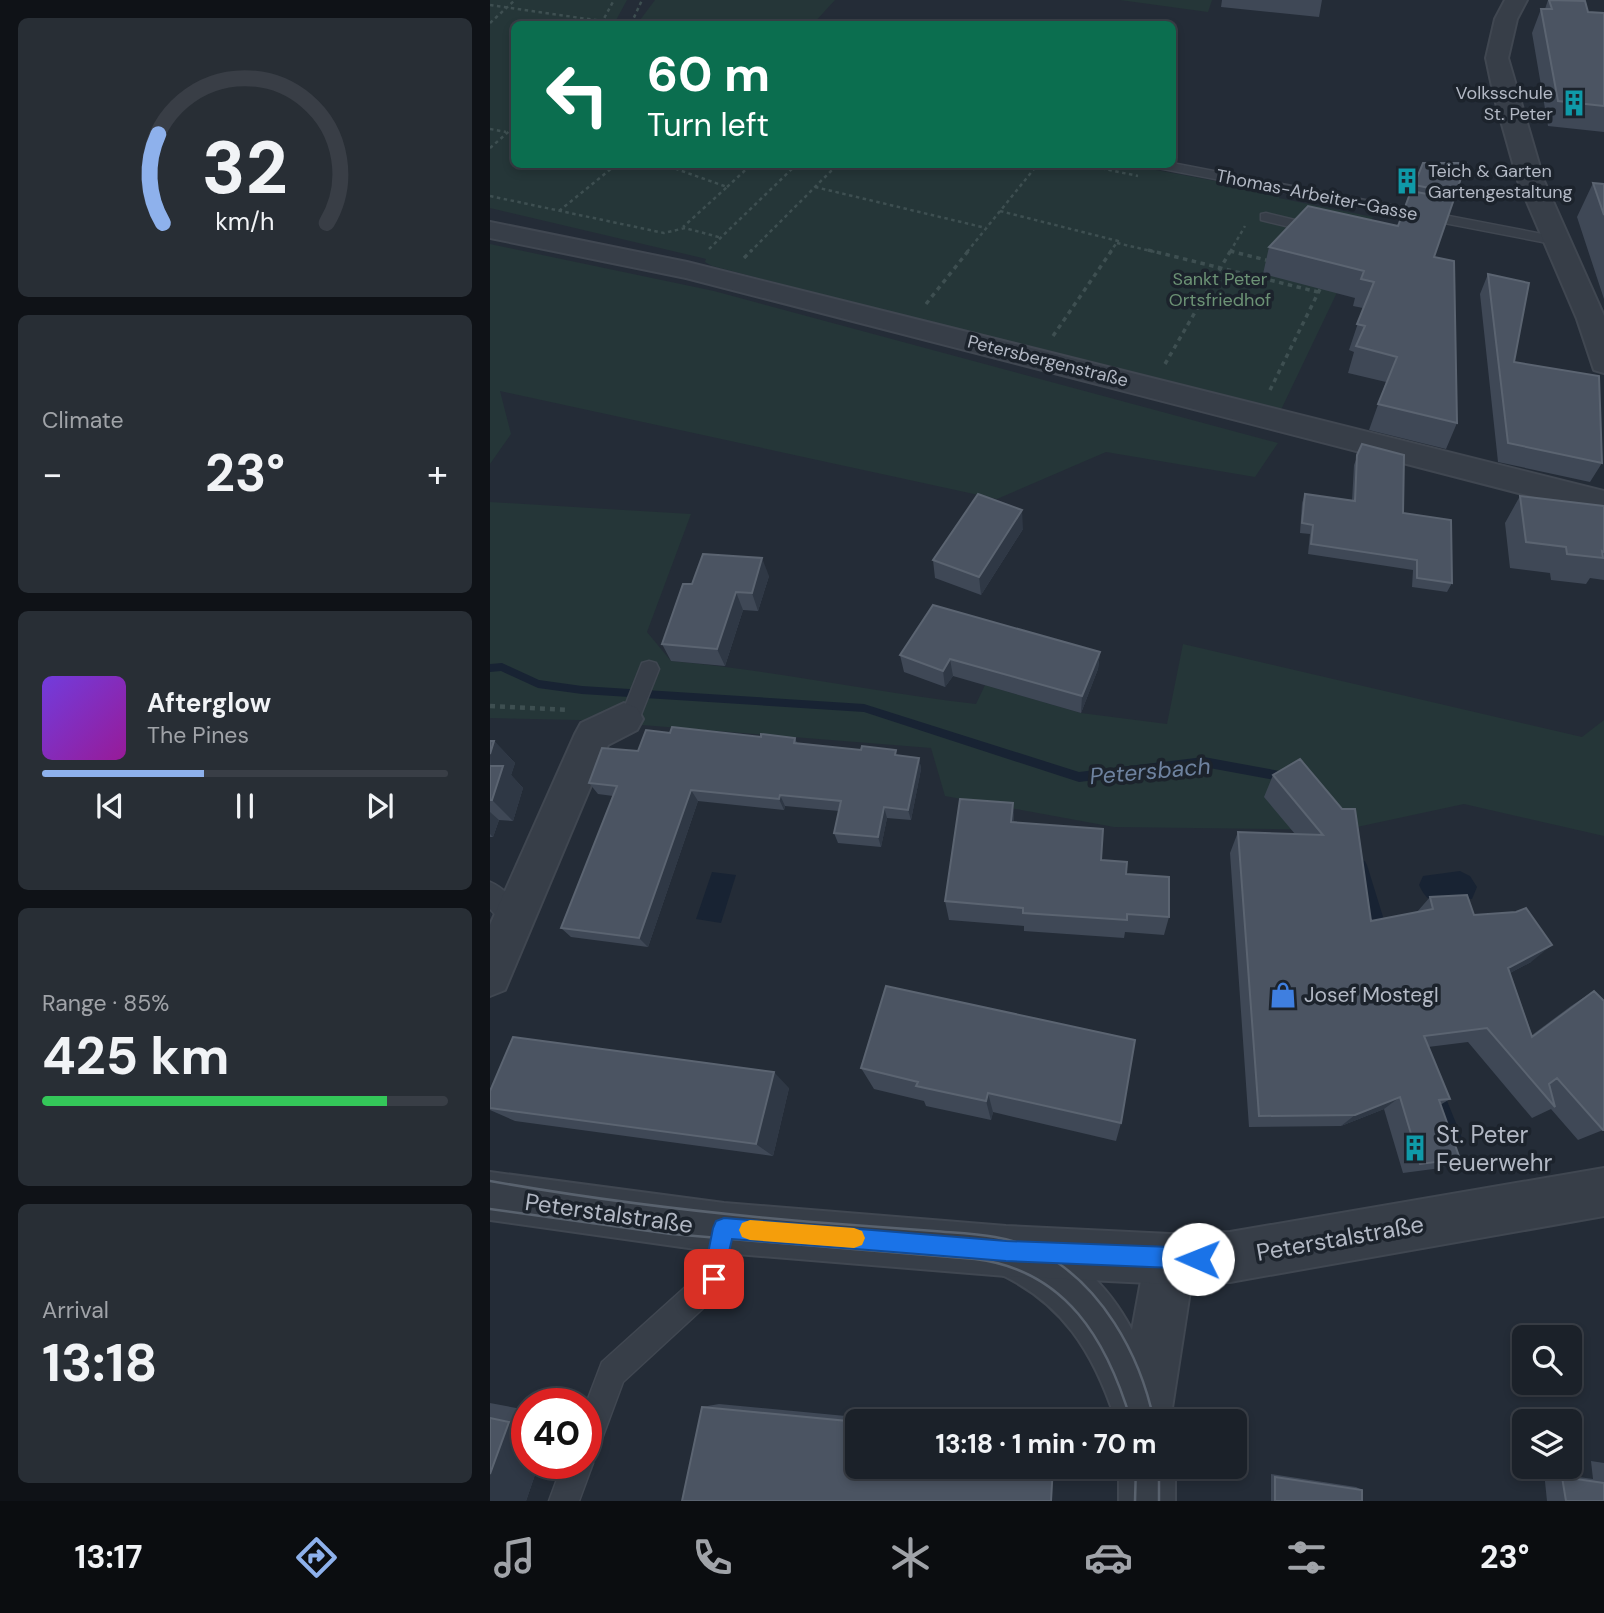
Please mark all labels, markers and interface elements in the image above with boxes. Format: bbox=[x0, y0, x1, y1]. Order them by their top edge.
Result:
text: 60 m bbox=[647, 42, 770, 106]
icon: left bbox=[532, 49, 623, 140]
place label: Volksschule St. Peter bbox=[1456, 81, 1553, 126]
building icon: Volksschule St. Peter bbox=[1559, 88, 1589, 118]
text: Turn left bbox=[647, 104, 769, 146]
text: 32 bbox=[202, 122, 288, 217]
place label: Teich & Garten Gartengestaltung bbox=[1428, 159, 1573, 204]
street label: Thomas-Arbeiter-Gasse bbox=[1214, 164, 1420, 226]
building icon: Teich & Garten Gartengestaltung bbox=[1392, 166, 1422, 196]
text: km/h bbox=[215, 205, 275, 238]
park label: Sankt Peter Ortsfriedhof bbox=[1169, 267, 1271, 312]
street label: Petersbergenstraße bbox=[965, 329, 1131, 393]
text: Climate bbox=[42, 405, 124, 435]
text: 23° bbox=[205, 439, 285, 507]
text: − bbox=[42, 449, 63, 499]
text: + bbox=[427, 449, 448, 499]
text: Afterglow bbox=[147, 686, 271, 720]
text: The Pines bbox=[147, 720, 249, 750]
water label: Petersbach bbox=[1088, 751, 1212, 791]
icon: previous bbox=[91, 787, 129, 825]
icon: pause bbox=[226, 787, 264, 825]
icon: next bbox=[361, 787, 399, 825]
shop icon: Josef Mostegl bbox=[1268, 980, 1298, 1010]
place label: Josef Mostegl bbox=[1304, 981, 1439, 1009]
text: Range · 85% bbox=[42, 988, 169, 1018]
text: 425 km bbox=[42, 1022, 229, 1090]
place label: St. Peter Feuerwehr bbox=[1436, 1119, 1553, 1178]
building icon: St. Peter Feuerwehr bbox=[1400, 1133, 1430, 1163]
street label: Peterstalstraße bbox=[523, 1186, 695, 1240]
street label: Peterstalstraße bbox=[1254, 1208, 1426, 1268]
position arrow bbox=[1161, 1222, 1235, 1296]
pin bbox=[684, 1249, 744, 1309]
icon: arrive bbox=[695, 1260, 733, 1298]
text: Arrival bbox=[42, 1295, 109, 1325]
map controls bbox=[1512, 1325, 1582, 1479]
button: search bbox=[1512, 1325, 1582, 1395]
text: 13:18 bbox=[42, 1329, 157, 1397]
speed limit sign: 40 bbox=[511, 1388, 602, 1479]
button: layers bbox=[1512, 1409, 1582, 1479]
text: 13:18 · 1 min · 70 m bbox=[935, 1427, 1157, 1461]
icon: directions bbox=[292, 1533, 341, 1582]
icon: music bbox=[490, 1533, 539, 1582]
icon: phone bbox=[688, 1533, 737, 1582]
icon: climate bbox=[886, 1533, 935, 1582]
icon: car bbox=[1084, 1533, 1133, 1582]
icon: filters bbox=[1282, 1533, 1331, 1582]
text: 13:17 bbox=[75, 1536, 142, 1578]
text: 23° bbox=[1480, 1536, 1529, 1578]

